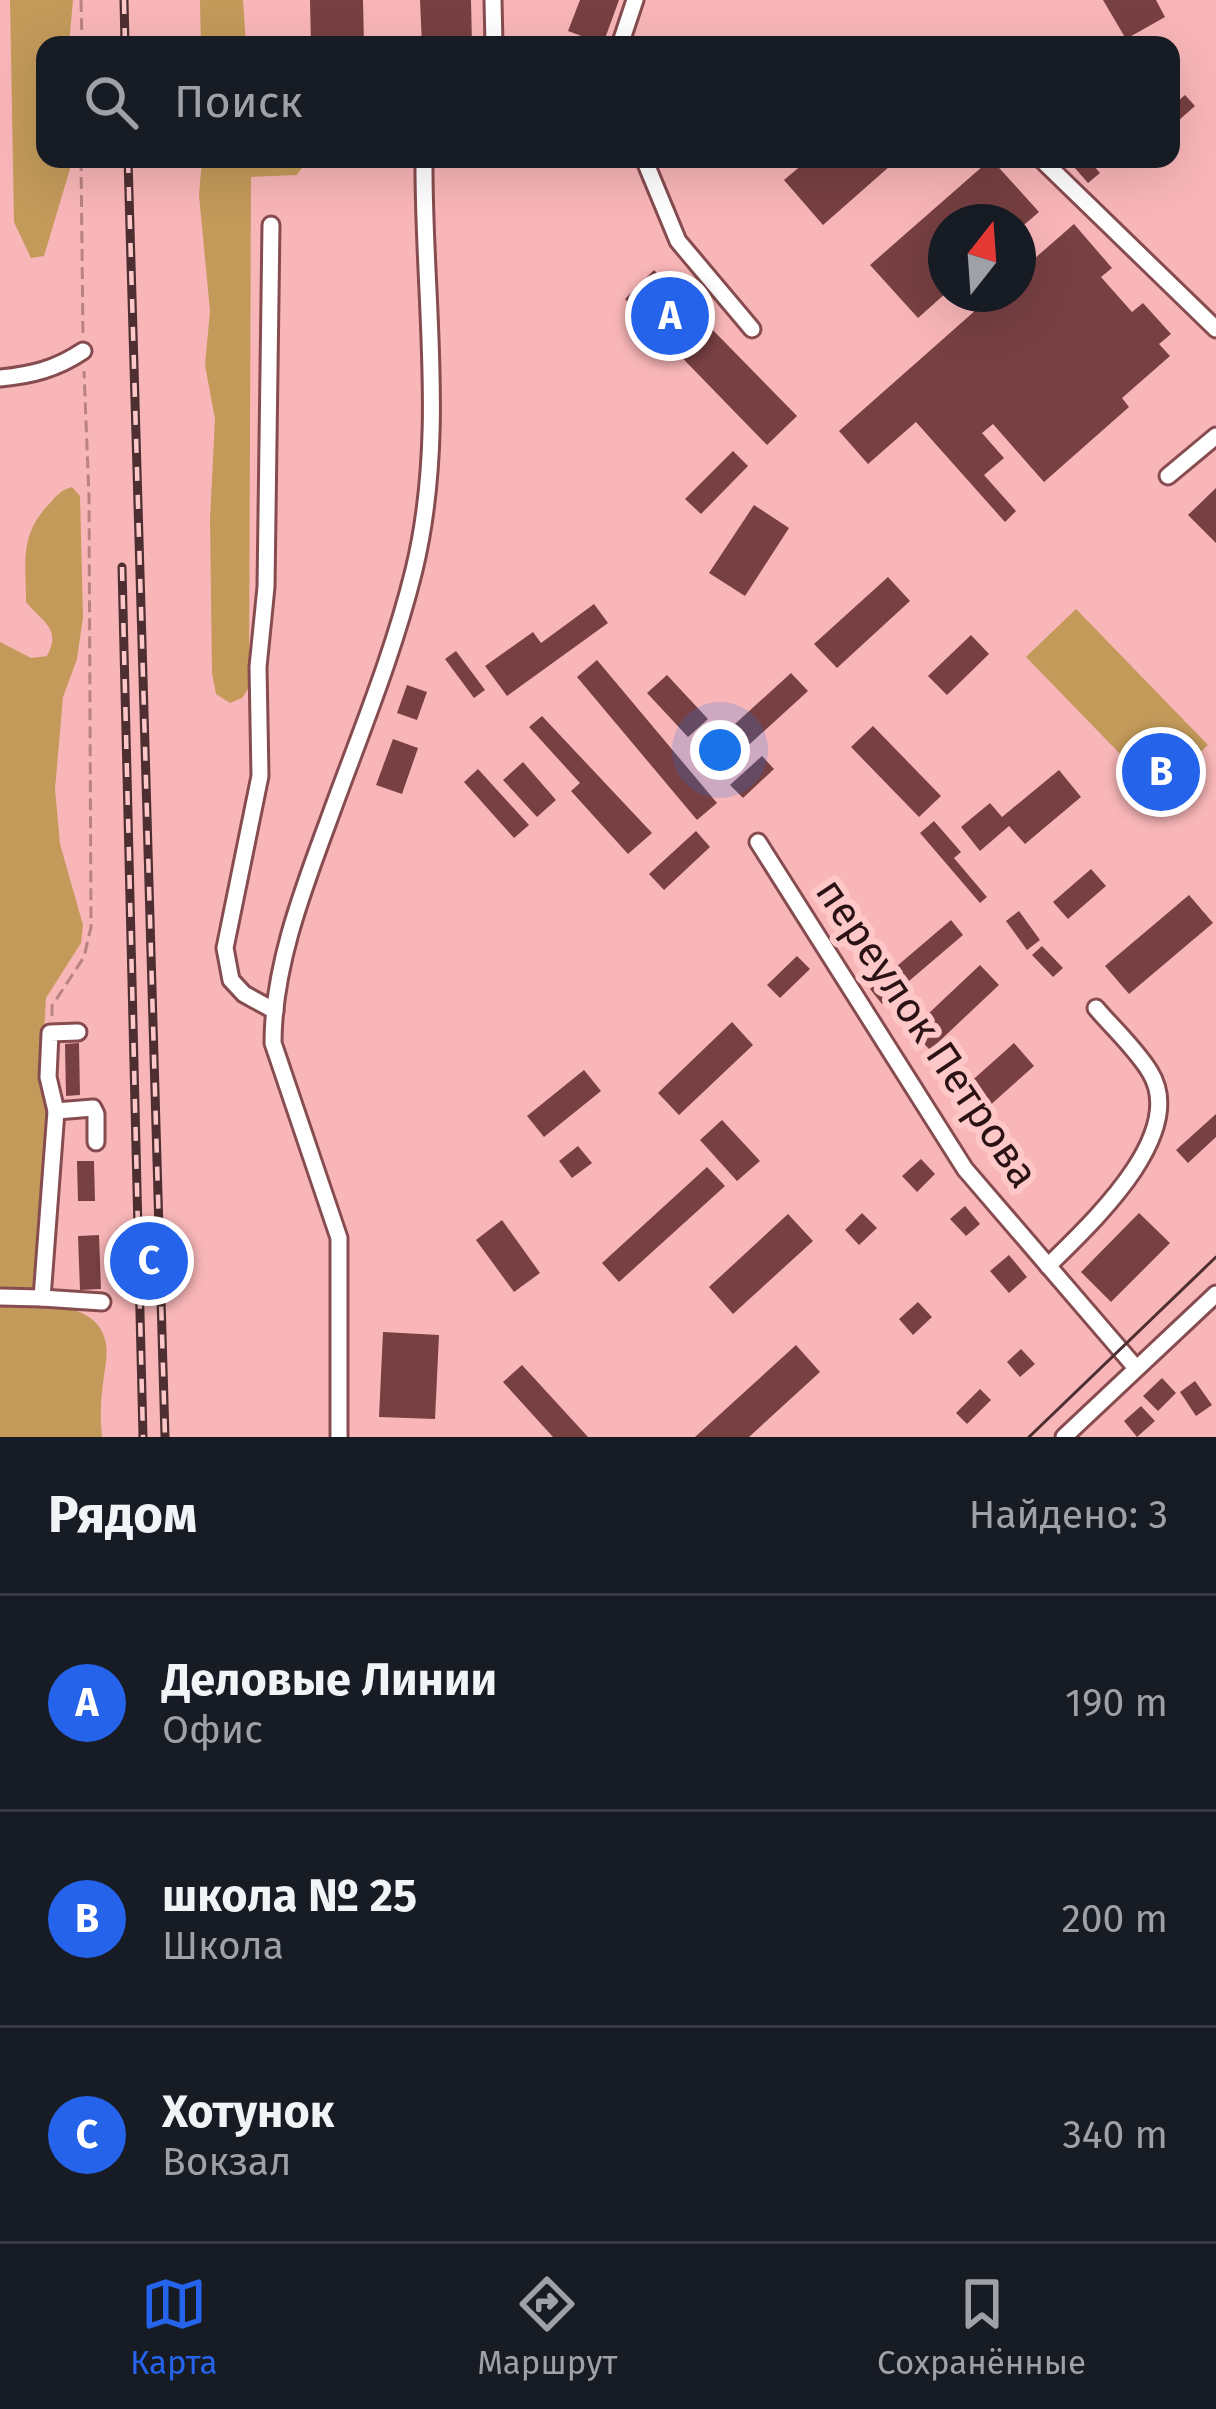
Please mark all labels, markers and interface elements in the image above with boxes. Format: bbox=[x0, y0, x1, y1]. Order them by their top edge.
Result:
search box bbox=[36, 36, 1180, 168]
icon: search bbox=[78, 69, 144, 135]
text: Поиск bbox=[174, 75, 303, 129]
north arrow bbox=[928, 204, 1036, 312]
pin: A bbox=[631, 271, 709, 361]
your location bbox=[690, 720, 750, 780]
pin: B bbox=[1122, 727, 1200, 817]
street label: переулок Петрова bbox=[805, 869, 1049, 1197]
pin: C bbox=[110, 1216, 188, 1306]
text: Рядом bbox=[48, 1484, 197, 1546]
text: Найдено: 3 bbox=[969, 1492, 1168, 1538]
text: Деловые Линии bbox=[162, 1653, 497, 1707]
text: A bbox=[75, 1680, 99, 1726]
text: 190 m bbox=[1065, 1680, 1168, 1726]
text: Офис bbox=[162, 1707, 263, 1753]
text: школа № 25 bbox=[162, 1869, 417, 1923]
text: B bbox=[75, 1896, 99, 1942]
text: 200 m bbox=[1061, 1896, 1168, 1942]
text: Школа bbox=[162, 1923, 284, 1969]
text: Хотунок bbox=[162, 2085, 334, 2139]
text: C bbox=[76, 2112, 98, 2158]
text: 340 m bbox=[1062, 2112, 1168, 2158]
text: Вокзал bbox=[162, 2139, 292, 2185]
tab: Карта bbox=[130, 2271, 217, 2383]
tab: Маршрут bbox=[477, 2271, 617, 2383]
tab: Сохранённые bbox=[877, 2271, 1086, 2383]

